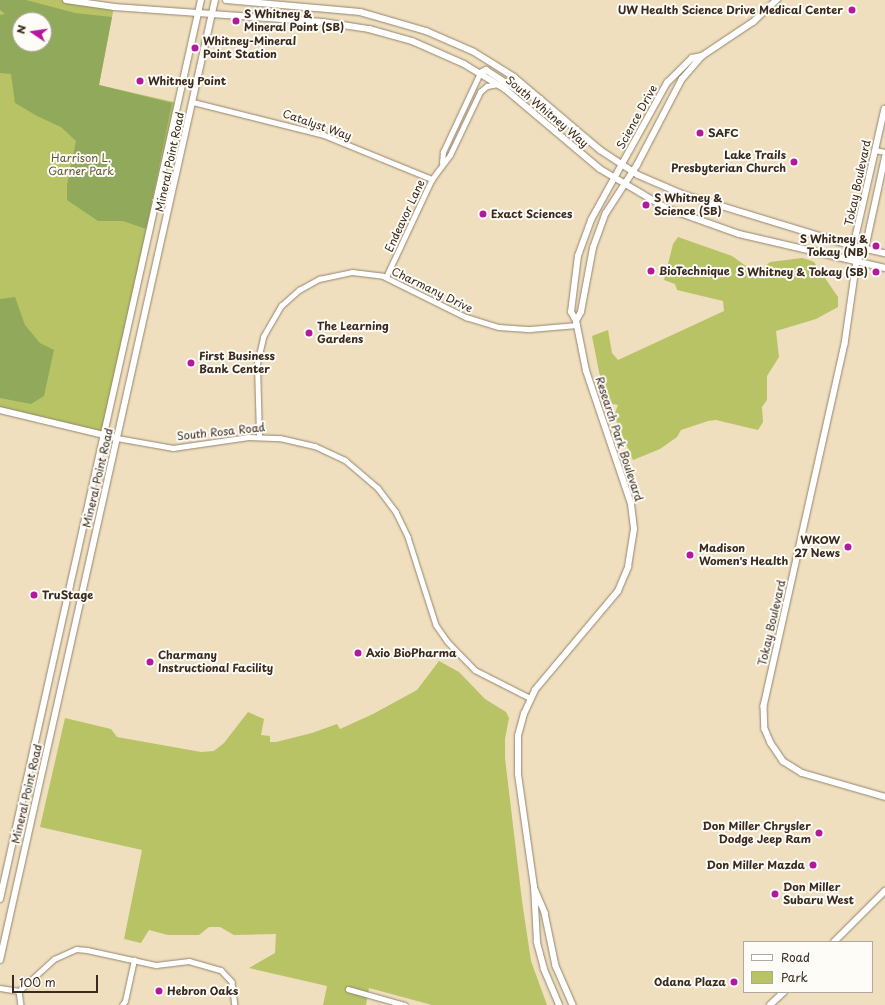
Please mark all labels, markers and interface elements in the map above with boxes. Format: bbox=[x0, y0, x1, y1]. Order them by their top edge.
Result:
place label: UW Health Science Drive Medical Center bbox=[615, 3, 843, 17]
marker: UW Health Science Drive Medical Center bbox=[846, 4, 858, 16]
place label: S Whitney & Mineral Point (SB) bbox=[244, 8, 345, 34]
north arrow bbox=[12, 12, 52, 52]
marker: S Whitney & Mineral Point (SB) bbox=[231, 16, 241, 26]
text: N bbox=[12, 23, 30, 36]
place label: Whitney-Mineral Point Station bbox=[203, 35, 296, 61]
marker: Whitney-Mineral Point Station bbox=[190, 43, 200, 53]
street label: South Whitney Way bbox=[503, 73, 591, 151]
place label: Whitney Point bbox=[148, 74, 226, 88]
marker: Whitney Point bbox=[135, 76, 145, 86]
street label: Science Drive bbox=[614, 82, 660, 152]
street label: Catalyst Way bbox=[281, 107, 353, 143]
street label: Mineral Point Road bbox=[153, 111, 187, 213]
place label: SAFC bbox=[708, 126, 738, 140]
marker: SAFC bbox=[695, 128, 705, 138]
street label: Tokay Boulevard bbox=[842, 139, 874, 227]
place label: Lake Trails Presbyterian Church bbox=[671, 149, 786, 175]
park label: Harrison L. Garner Park bbox=[48, 152, 114, 178]
marker: Lake Trails Presbyterian Church bbox=[789, 157, 799, 167]
street label: Endeavor Lane bbox=[382, 178, 428, 254]
place label: S Whitney & Science (SB) bbox=[654, 192, 723, 218]
marker: S Whitney & Science (SB) bbox=[641, 200, 651, 210]
place label: Exact Sciences bbox=[491, 207, 573, 221]
marker: Exact Sciences bbox=[478, 209, 488, 219]
place label: S Whitney & Tokay (NB) bbox=[799, 233, 868, 259]
marker: S Whitney & Tokay (NB) bbox=[871, 241, 881, 251]
place label: BioTechnique bbox=[659, 264, 730, 278]
street label: Charmany Drive bbox=[389, 265, 475, 315]
place label: S Whitney & Tokay (SB) bbox=[736, 265, 868, 279]
marker: BioTechnique bbox=[646, 266, 656, 276]
marker: S Whitney & Tokay (SB) bbox=[871, 267, 881, 277]
place label: The Learning Gardens bbox=[317, 320, 389, 346]
marker: The Learning Gardens bbox=[304, 328, 314, 338]
place label: First Business Bank Center bbox=[199, 350, 275, 376]
marker: First Business Bank Center bbox=[186, 358, 196, 368]
street label: Research Park Boulevard bbox=[592, 374, 646, 504]
street label: South Rosa Road bbox=[176, 421, 266, 443]
street label: Mineral Point Road bbox=[80, 427, 116, 529]
place label: WKOW 27 News bbox=[793, 534, 840, 560]
place label: Madison Women's Health bbox=[699, 542, 789, 568]
marker: WKOW 27 News bbox=[843, 542, 853, 552]
marker: Madison Women's Health bbox=[684, 549, 696, 561]
street label: Tokay Boulevard bbox=[756, 579, 788, 667]
place label: TruStage bbox=[42, 588, 93, 602]
marker: TruStage bbox=[29, 590, 39, 600]
place label: Axio BioPharma bbox=[366, 646, 458, 660]
marker: Axio BioPharma bbox=[353, 648, 363, 658]
place label: Charmany Instructional Facility bbox=[158, 649, 274, 675]
marker: Charmany Instructional Facility bbox=[145, 657, 155, 667]
street label: Mineral Point Road bbox=[9, 743, 45, 845]
place label: Don Miller Chrysler Dodge Jeep Ram bbox=[703, 820, 811, 846]
marker: Don Miller Chrysler Dodge Jeep Ram bbox=[814, 828, 824, 838]
place label: Don Miller Mazda bbox=[706, 858, 805, 872]
marker: Don Miller Mazda bbox=[808, 860, 818, 870]
place label: Don Miller Subaru West bbox=[783, 881, 854, 907]
marker: Don Miller Subaru West bbox=[770, 889, 780, 899]
legend bbox=[743, 941, 873, 993]
text: Road bbox=[781, 948, 810, 966]
scale bar bbox=[14, 967, 100, 993]
text: Park bbox=[781, 968, 808, 986]
text: 100 m bbox=[19, 973, 56, 991]
place label: Odana Plaza bbox=[654, 975, 726, 989]
marker: Odana Plaza bbox=[729, 977, 739, 987]
place label: Hebron Oaks bbox=[167, 984, 239, 998]
marker: Hebron Oaks bbox=[154, 986, 164, 996]

